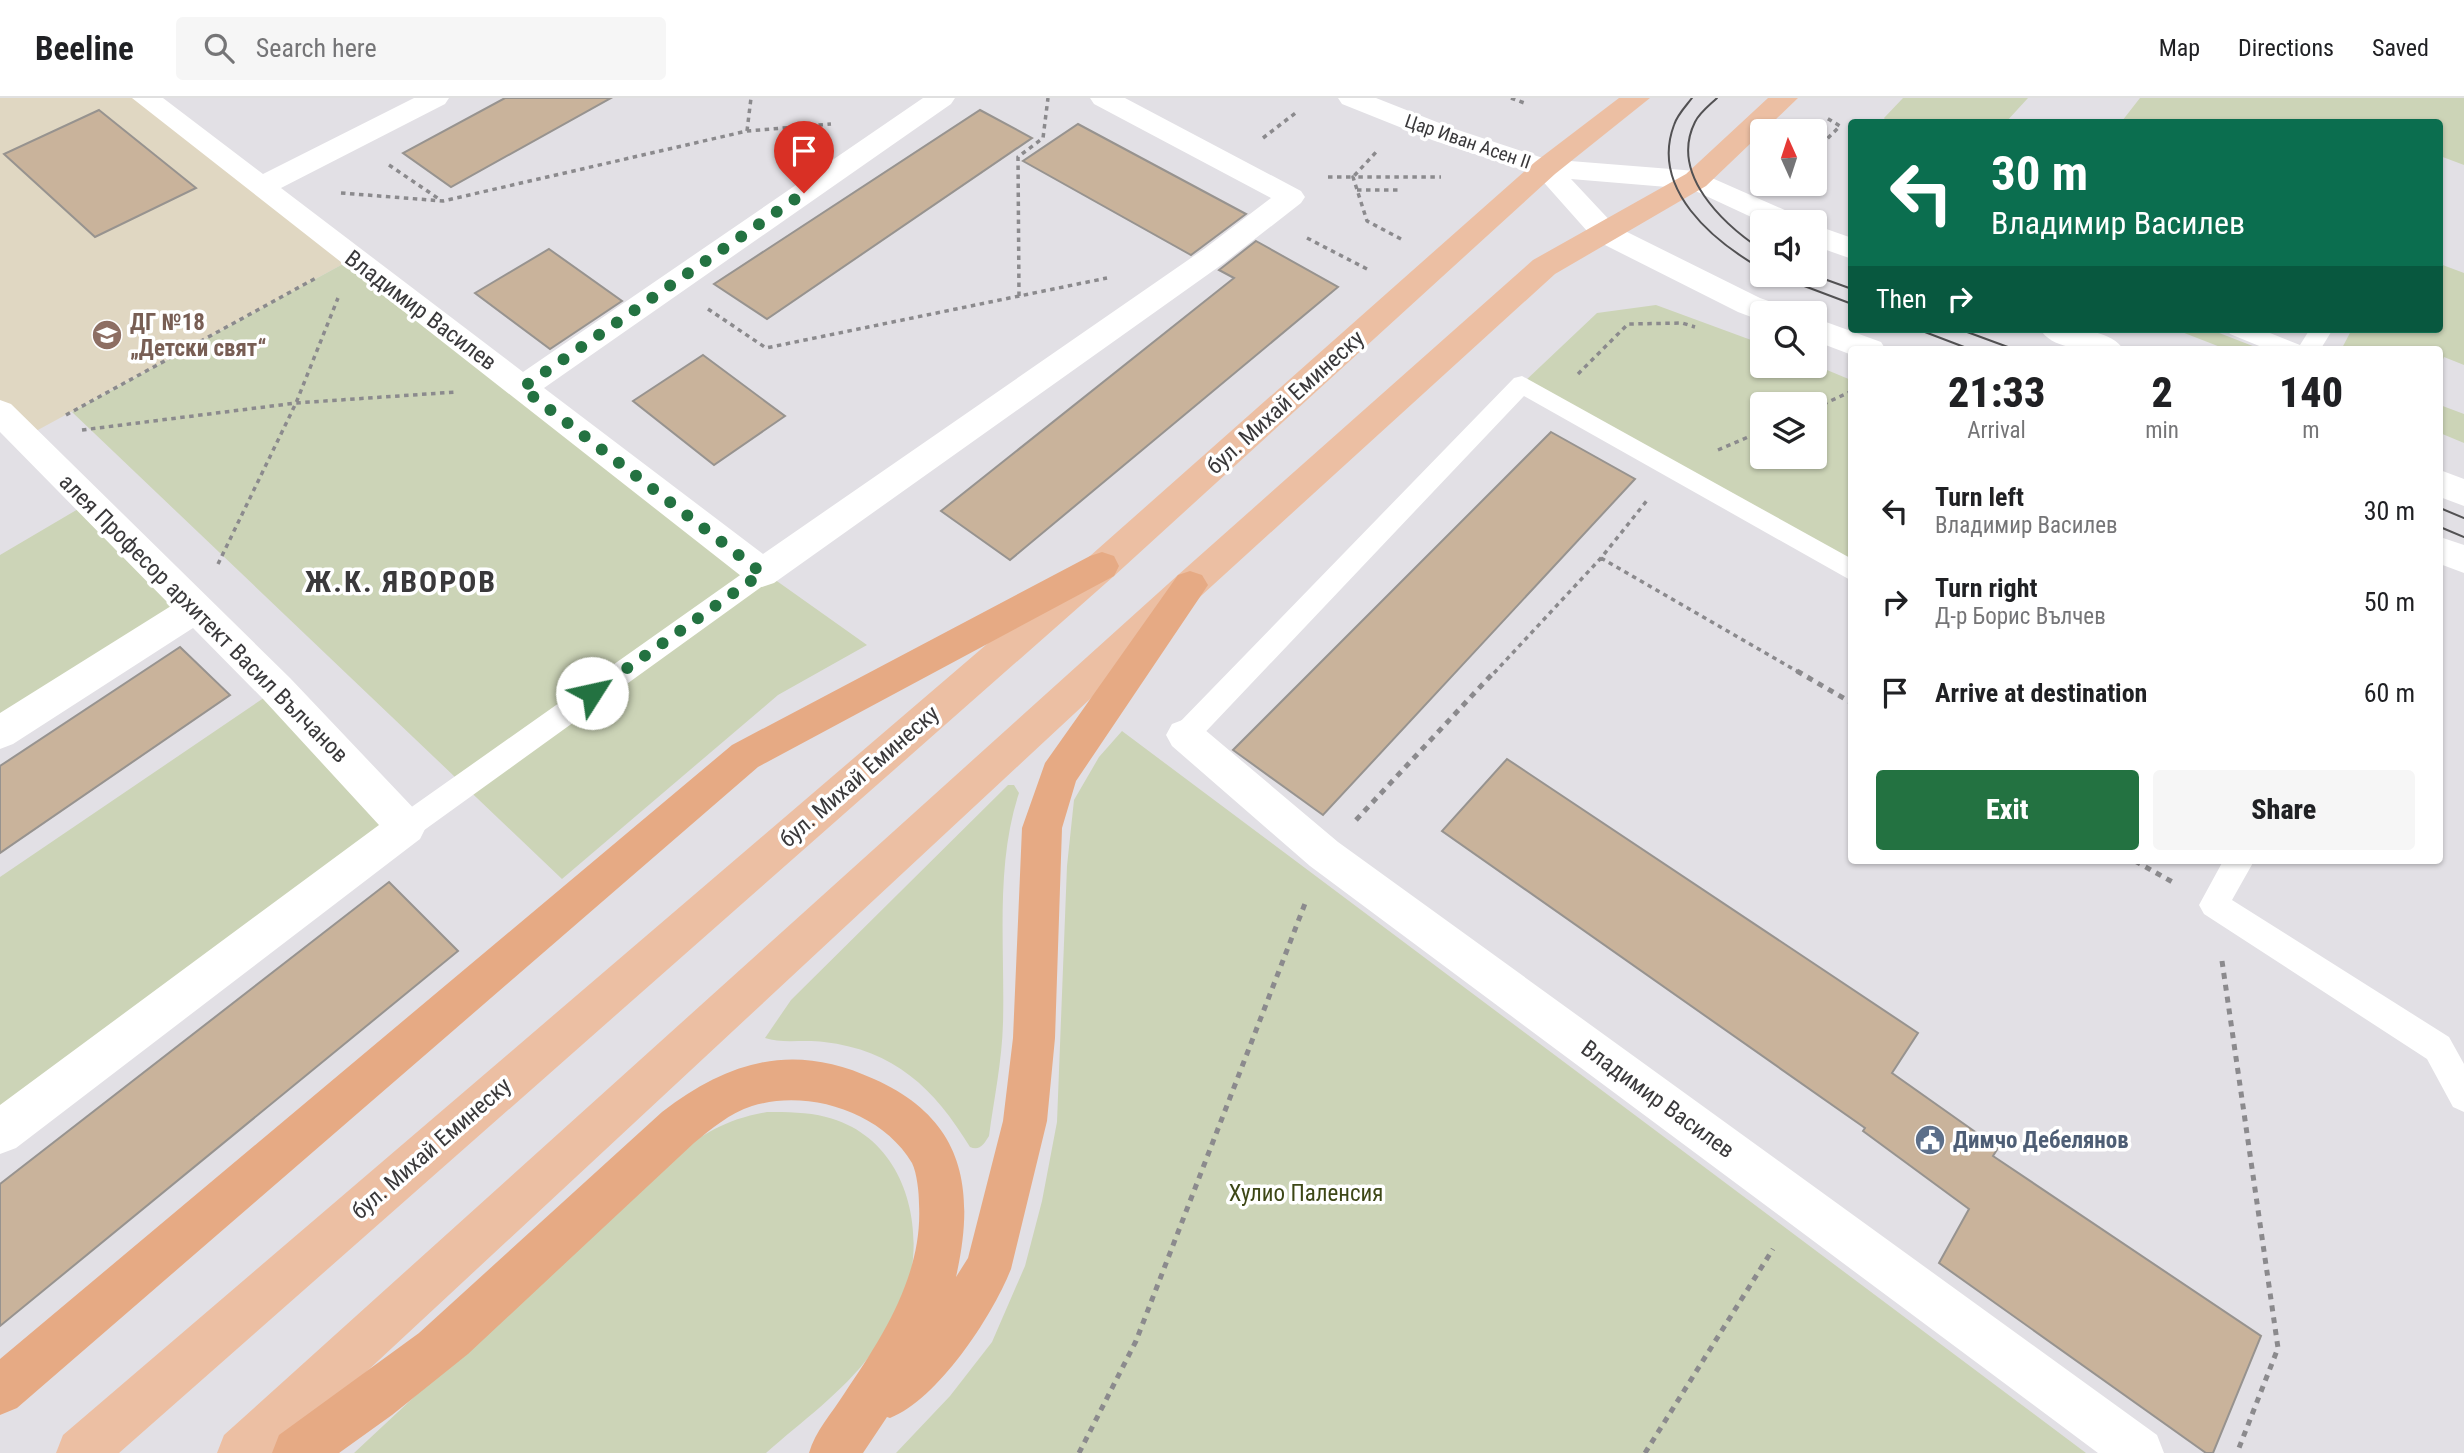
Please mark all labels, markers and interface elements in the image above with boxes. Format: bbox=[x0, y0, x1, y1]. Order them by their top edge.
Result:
search box bbox=[176, 17, 666, 80]
text: Beeline bbox=[35, 29, 134, 68]
icon: search bbox=[200, 29, 238, 67]
text: Search here bbox=[256, 33, 377, 63]
text: Map bbox=[2159, 34, 2200, 62]
text: Directions bbox=[2238, 34, 2334, 62]
text: Saved bbox=[2372, 34, 2429, 62]
street label: Цар Иван Асен II bbox=[1402, 109, 1534, 174]
north arrow bbox=[1750, 119, 1827, 196]
map controls bbox=[1750, 119, 1827, 469]
pin bbox=[774, 121, 834, 193]
icon: arrive bbox=[785, 132, 823, 170]
text: 30 m bbox=[1991, 145, 2088, 202]
icon: left bbox=[1876, 147, 1967, 238]
text: Владимир Василев bbox=[1991, 204, 2245, 242]
button: sound bbox=[1750, 210, 1827, 287]
street label: Владимир Василев bbox=[340, 245, 502, 376]
icon: right bbox=[1941, 280, 1979, 318]
text: Then bbox=[1876, 284, 1927, 314]
button: search bbox=[1750, 301, 1827, 378]
place label: ДГ №18 „Детски свят“ bbox=[130, 309, 266, 362]
school or university icon: ДГ №18 „Детски свят“ bbox=[90, 318, 124, 352]
street label: бул. Михай Еминеску bbox=[1201, 324, 1370, 480]
text: 21:33 bbox=[1948, 368, 2045, 417]
text: 2 bbox=[2151, 368, 2173, 417]
text: 140 bbox=[2279, 368, 2343, 417]
button: layers bbox=[1750, 392, 1827, 469]
text: Arrival bbox=[1967, 417, 2026, 444]
text: min bbox=[2145, 417, 2179, 444]
text: m bbox=[2302, 417, 2320, 444]
street label: алея Професор архитект Васил Вълчанов bbox=[54, 468, 354, 768]
text: Turn left bbox=[1935, 482, 2024, 512]
icon: left bbox=[1876, 492, 1914, 530]
text: 30 m bbox=[2364, 496, 2415, 526]
text: Владимир Василев bbox=[1935, 512, 2118, 539]
district label: Ж.К. ЯВОРОВ bbox=[305, 564, 497, 599]
text: Turn right bbox=[1935, 573, 2037, 603]
icon: right bbox=[1876, 583, 1914, 621]
text: 50 m bbox=[2364, 587, 2415, 617]
text: Д-р Борис Вълчев bbox=[1935, 603, 2106, 630]
position arrow bbox=[555, 656, 629, 730]
icon: arrive bbox=[1876, 674, 1914, 712]
text: Arrive at destination bbox=[1935, 678, 2147, 708]
text: 60 m bbox=[2364, 678, 2415, 708]
street label: бул. Михай Еминеску bbox=[774, 700, 945, 853]
button: Exit bbox=[1876, 770, 2139, 850]
button: Share bbox=[2153, 770, 2415, 850]
street label: Владимир Василев bbox=[1576, 1035, 1739, 1164]
street label: бул. Михай Еминеску bbox=[346, 1072, 517, 1225]
public building icon: Димчо Дебелянов bbox=[1913, 1123, 1947, 1157]
place label: Димчо Дебелянов bbox=[1953, 1127, 2129, 1154]
park label: Хулио Паленсия bbox=[1229, 1180, 1383, 1207]

